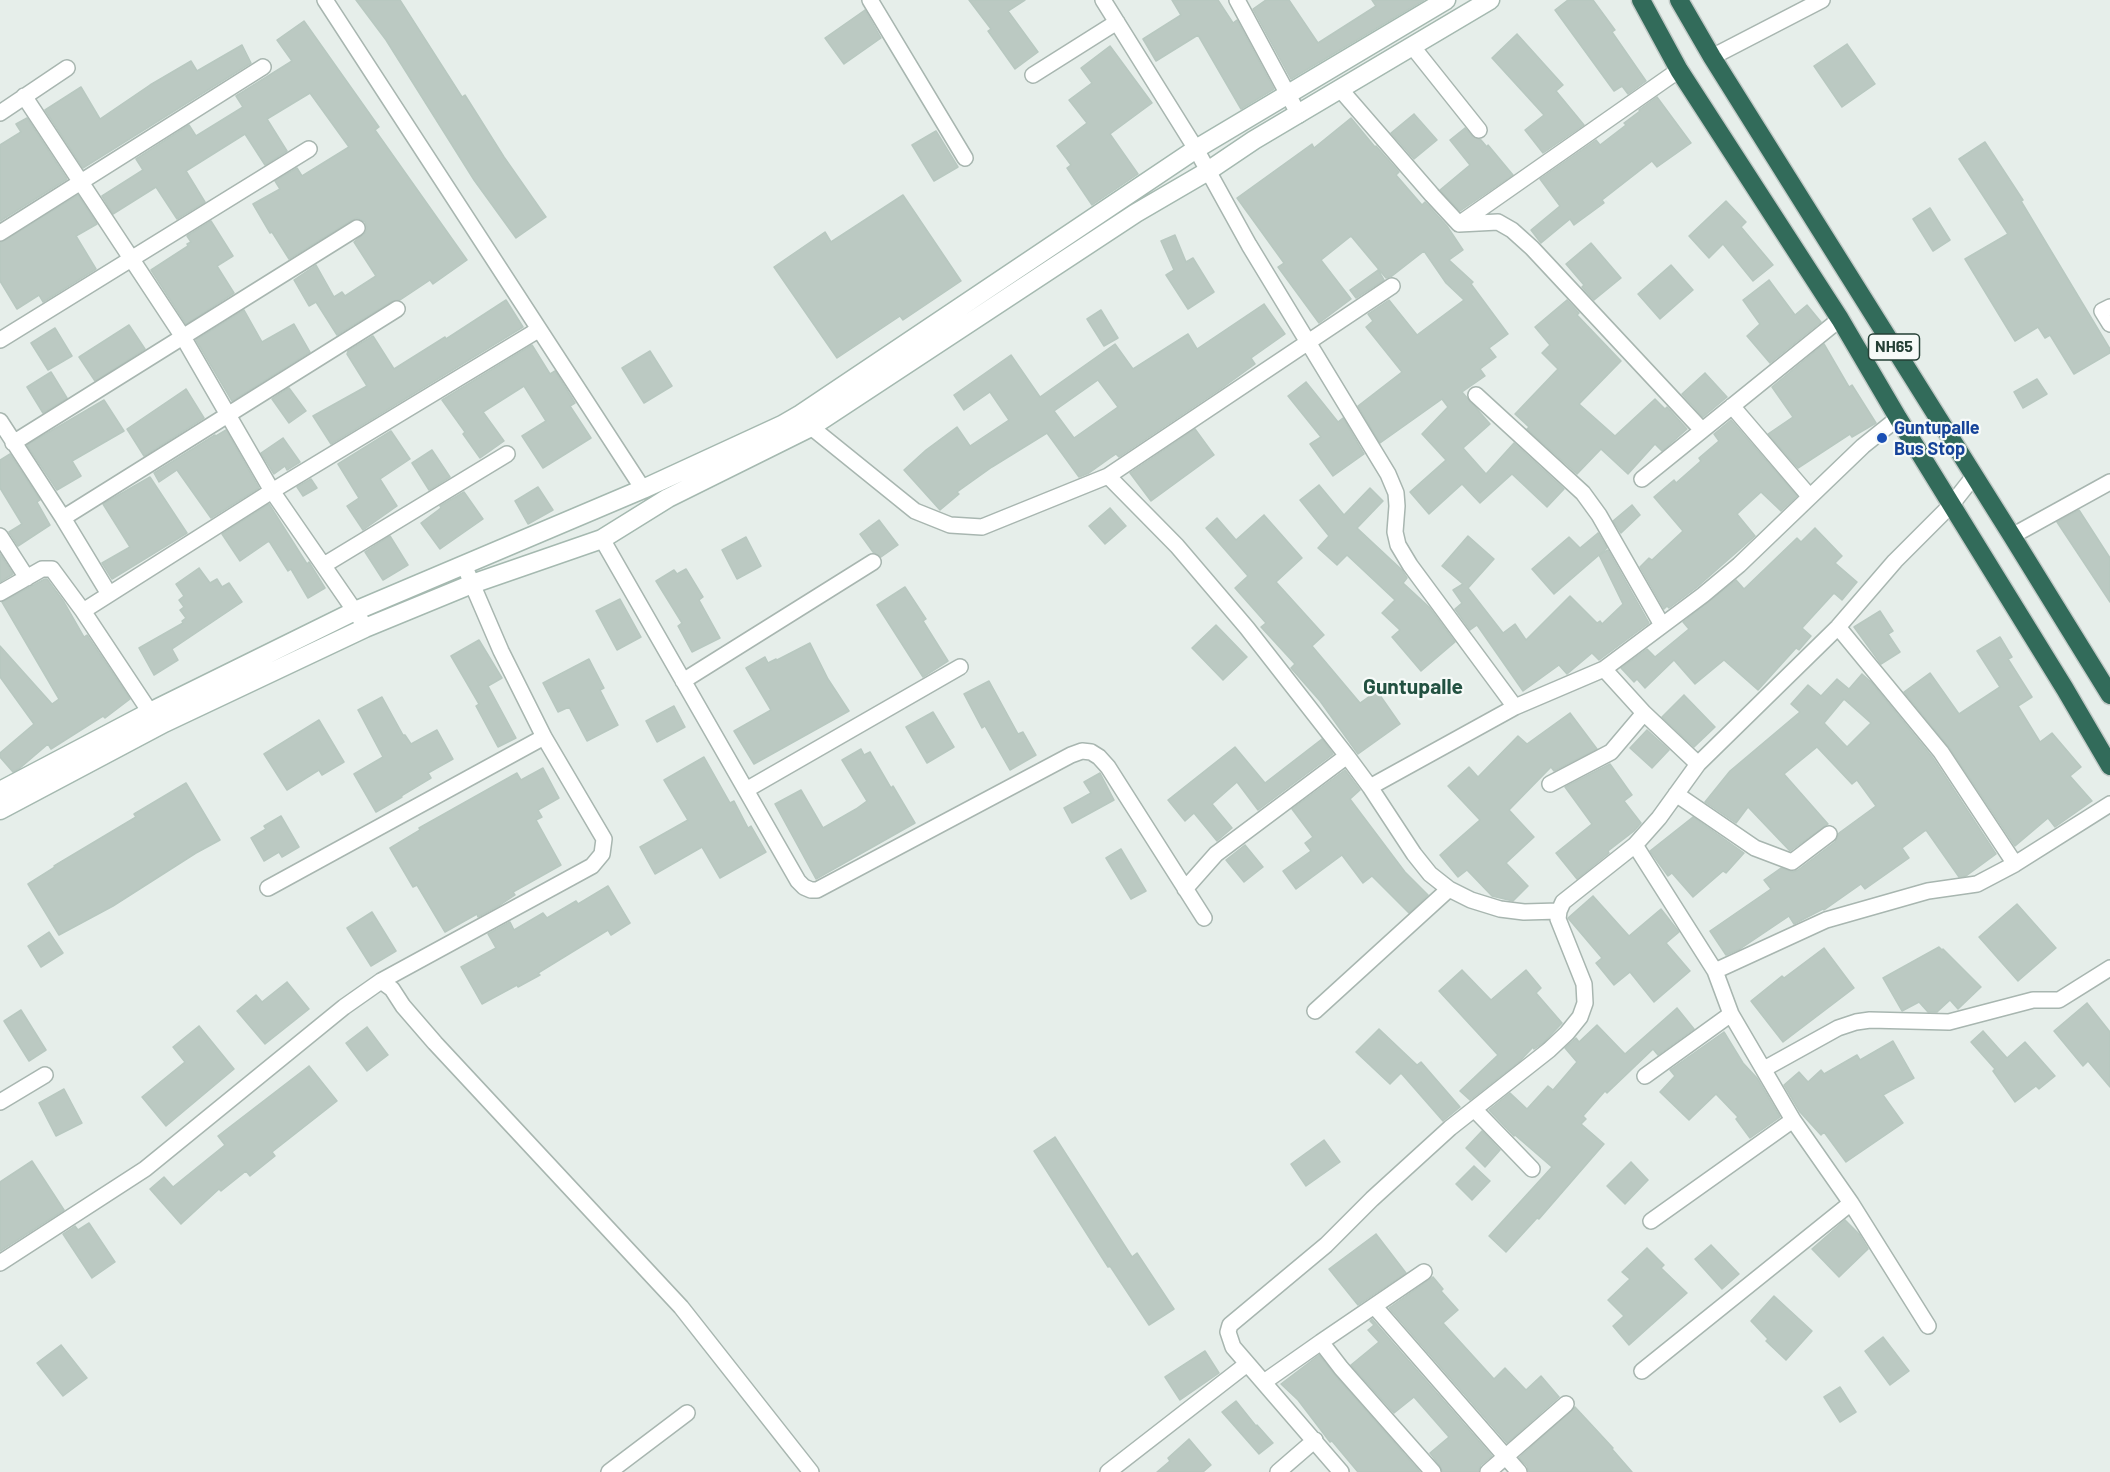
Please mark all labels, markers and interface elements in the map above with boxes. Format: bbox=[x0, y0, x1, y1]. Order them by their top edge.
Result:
road number: NH65 bbox=[1868, 334, 1920, 360]
place label: Guntupalle Bus Stop bbox=[1894, 417, 1980, 460]
marker: Guntupalle Bus Stop bbox=[1875, 431, 1889, 445]
district label: Guntupalle bbox=[1363, 674, 1463, 700]

